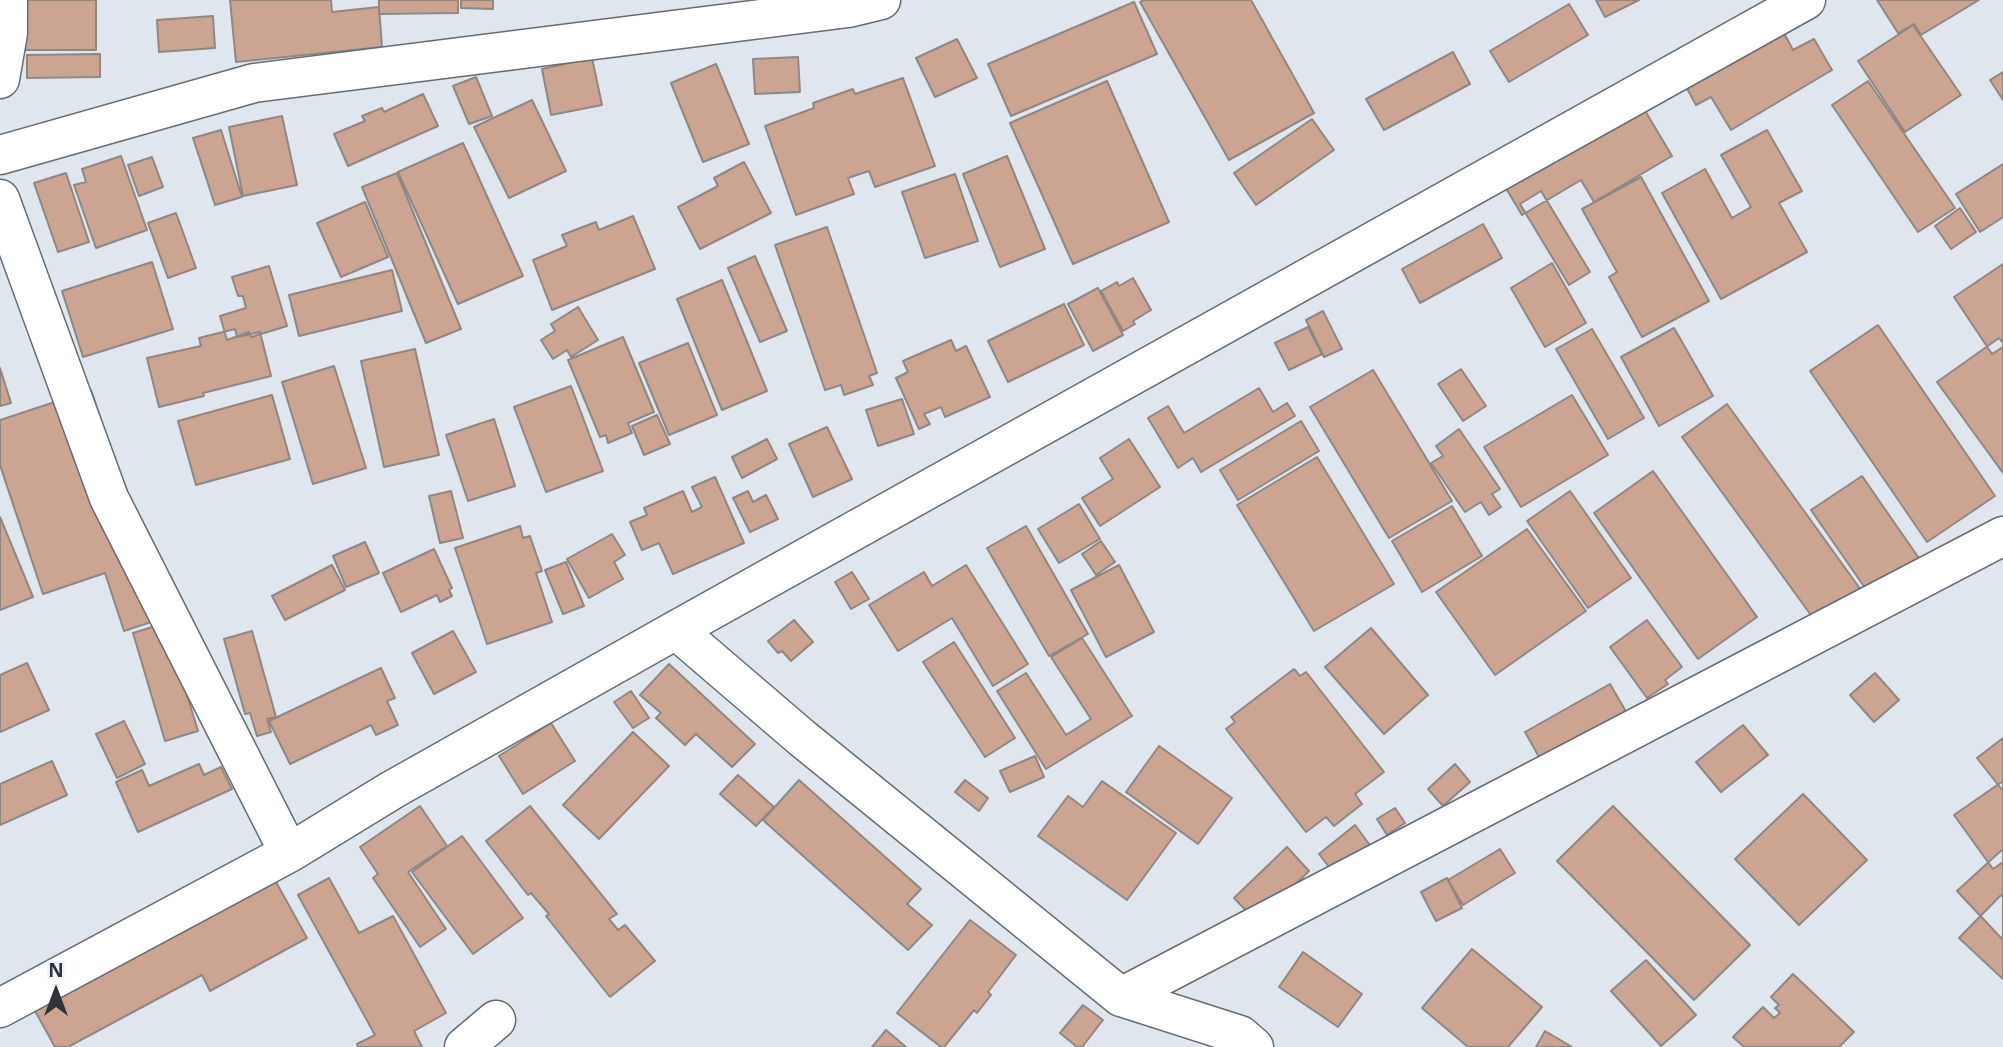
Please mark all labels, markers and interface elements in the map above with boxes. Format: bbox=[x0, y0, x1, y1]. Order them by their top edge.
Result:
north arrow bbox=[21, 956, 91, 1026]
text: N bbox=[48, 957, 64, 983]

